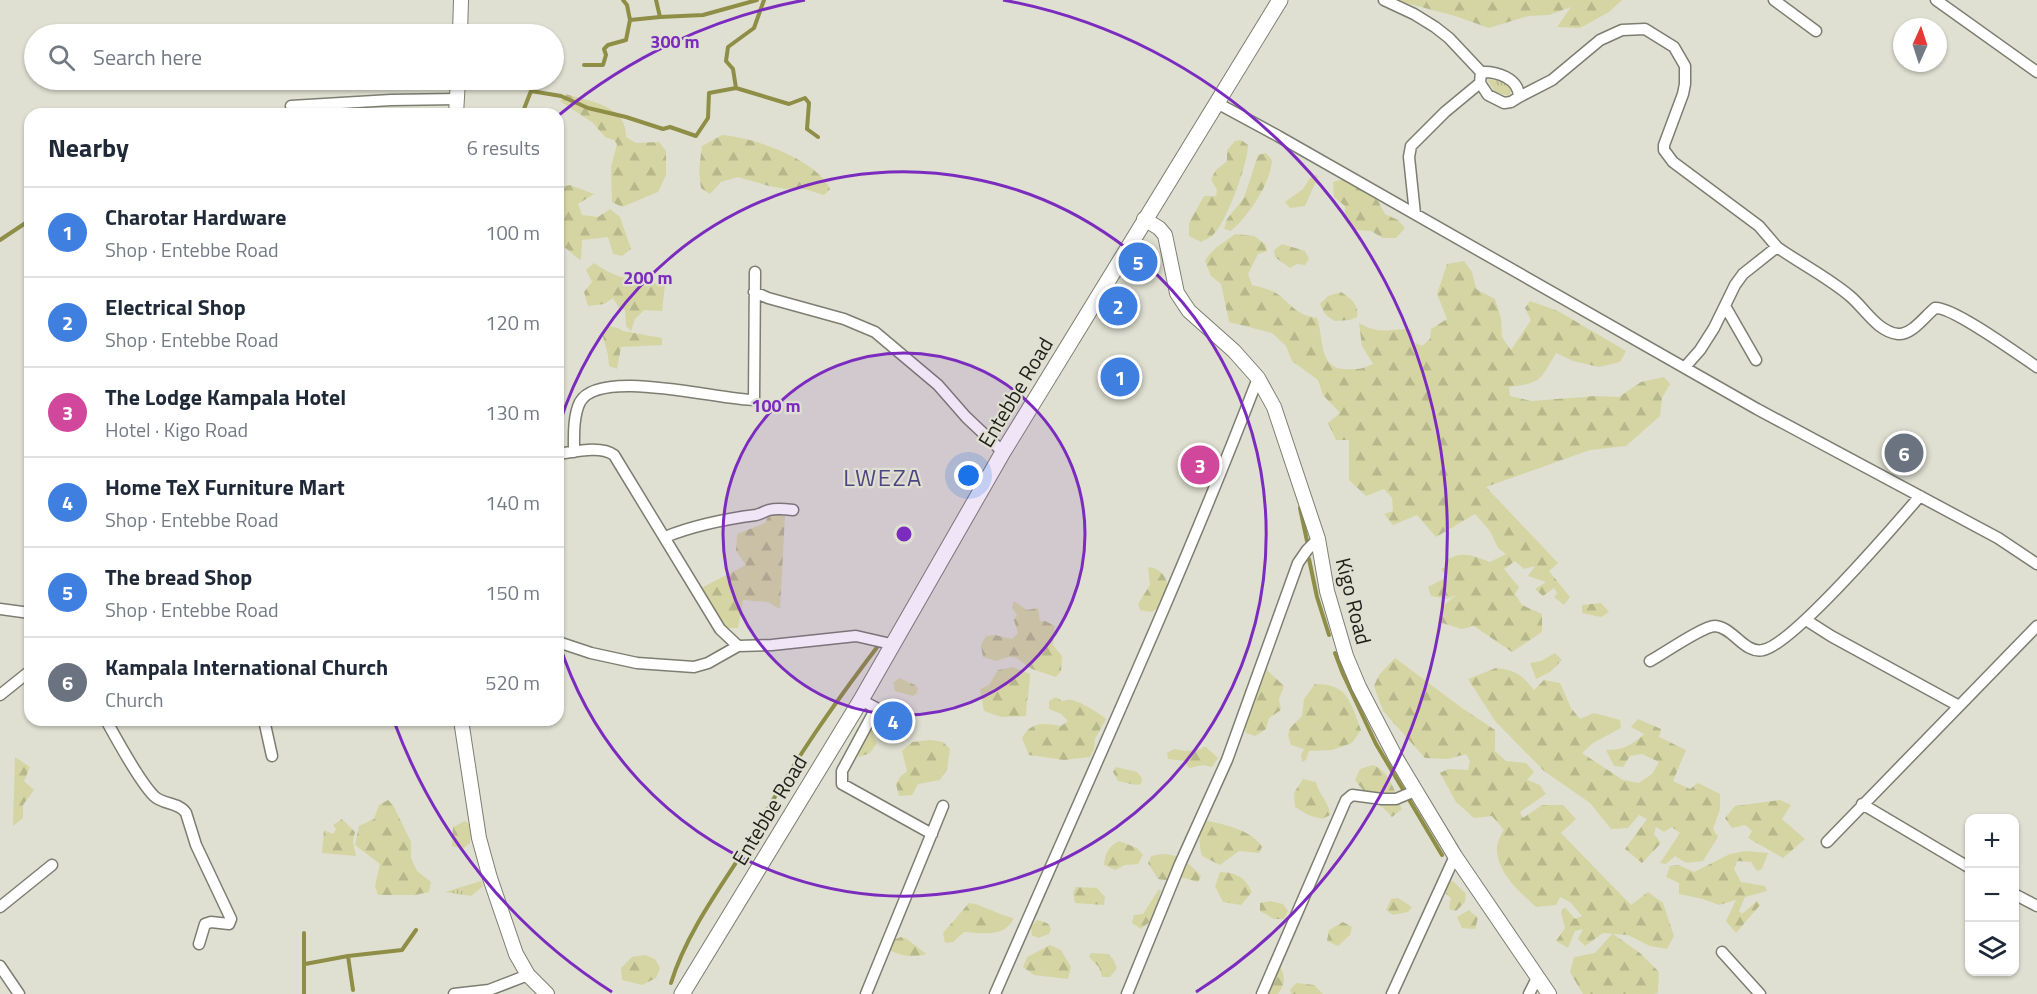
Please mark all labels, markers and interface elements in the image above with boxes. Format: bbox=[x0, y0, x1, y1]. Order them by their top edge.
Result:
north arrow bbox=[1893, 18, 1947, 72]
search box bbox=[24, 24, 564, 90]
text: 300 m bbox=[650, 28, 700, 55]
text: Search here bbox=[93, 40, 202, 74]
icon: search bbox=[45, 41, 78, 74]
text: Nearby bbox=[48, 128, 129, 167]
text: 6 results bbox=[467, 132, 540, 163]
text: Charotar Hardware bbox=[105, 200, 287, 234]
text: 1 bbox=[62, 217, 73, 248]
text: 100 m bbox=[485, 217, 540, 248]
text: Shop · Entebbe Road bbox=[105, 234, 279, 265]
pin: 5 bbox=[1118, 240, 1158, 284]
text: 200 m bbox=[623, 264, 673, 291]
pin: 2 bbox=[1098, 284, 1138, 328]
text: Electrical Shop bbox=[105, 290, 246, 324]
text: 2 bbox=[62, 307, 73, 338]
text: 120 m bbox=[485, 307, 540, 338]
text: Shop · Entebbe Road bbox=[105, 324, 279, 355]
street label: Entebbe Road bbox=[969, 331, 1061, 453]
pin: 1 bbox=[1100, 354, 1140, 400]
text: The Lodge Kampala Hotel bbox=[105, 380, 346, 414]
text: 100 m bbox=[751, 392, 801, 419]
text: 3 bbox=[62, 397, 73, 428]
text: 130 m bbox=[485, 397, 540, 428]
text: Hotel · Kigo Road bbox=[105, 414, 248, 445]
pin: 6 bbox=[1884, 430, 1924, 476]
pin: 3 bbox=[1180, 442, 1220, 488]
district label: LWEZA bbox=[843, 459, 923, 495]
your location bbox=[954, 461, 983, 490]
text: Home TeX Furniture Mart bbox=[105, 470, 345, 504]
text: 4 bbox=[62, 487, 73, 518]
text: 140 m bbox=[485, 487, 540, 518]
text: Shop · Entebbe Road bbox=[105, 504, 279, 535]
centre of rings bbox=[894, 524, 914, 544]
street label: Kigo Road bbox=[1328, 554, 1380, 648]
text: The bread Shop bbox=[105, 560, 252, 594]
text: 5 bbox=[62, 577, 73, 608]
text: 150 m bbox=[485, 577, 540, 608]
text: Shop · Entebbe Road bbox=[105, 594, 279, 625]
text: Kampala International Church bbox=[105, 650, 388, 684]
text: 6 bbox=[62, 667, 73, 698]
text: 520 m bbox=[485, 667, 540, 698]
text: Church bbox=[105, 684, 163, 715]
pin: 4 bbox=[874, 698, 912, 744]
street label: Entebbe Road bbox=[723, 749, 815, 871]
map controls bbox=[1965, 814, 2019, 976]
button: + bbox=[1965, 814, 2019, 868]
button: − bbox=[1965, 868, 2019, 922]
button: layers bbox=[1965, 922, 2019, 976]

